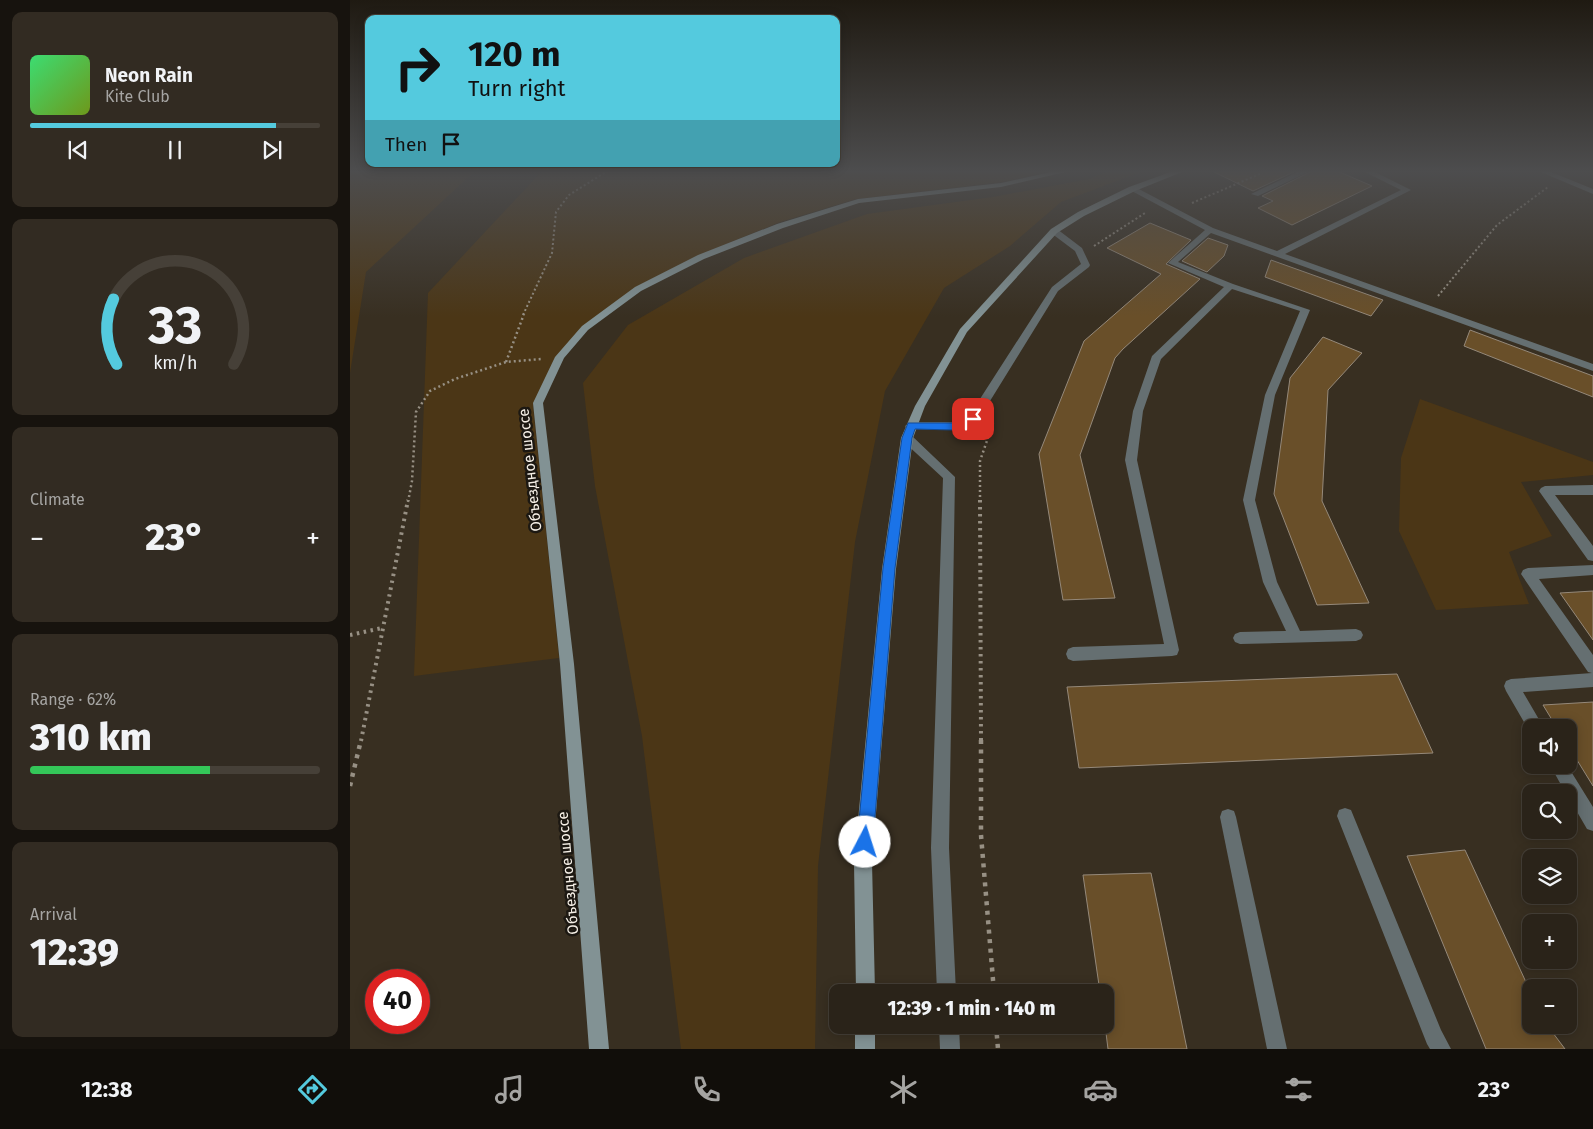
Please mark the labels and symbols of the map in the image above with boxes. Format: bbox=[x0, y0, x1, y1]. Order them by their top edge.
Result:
pin bbox=[952, 398, 994, 440]
street label: Объездное шоссе bbox=[515, 408, 545, 532]
street label: Объездное шоссе bbox=[554, 811, 582, 935]
position arrow bbox=[838, 815, 890, 867]
speed limit sign: 40 bbox=[365, 969, 430, 1034]

